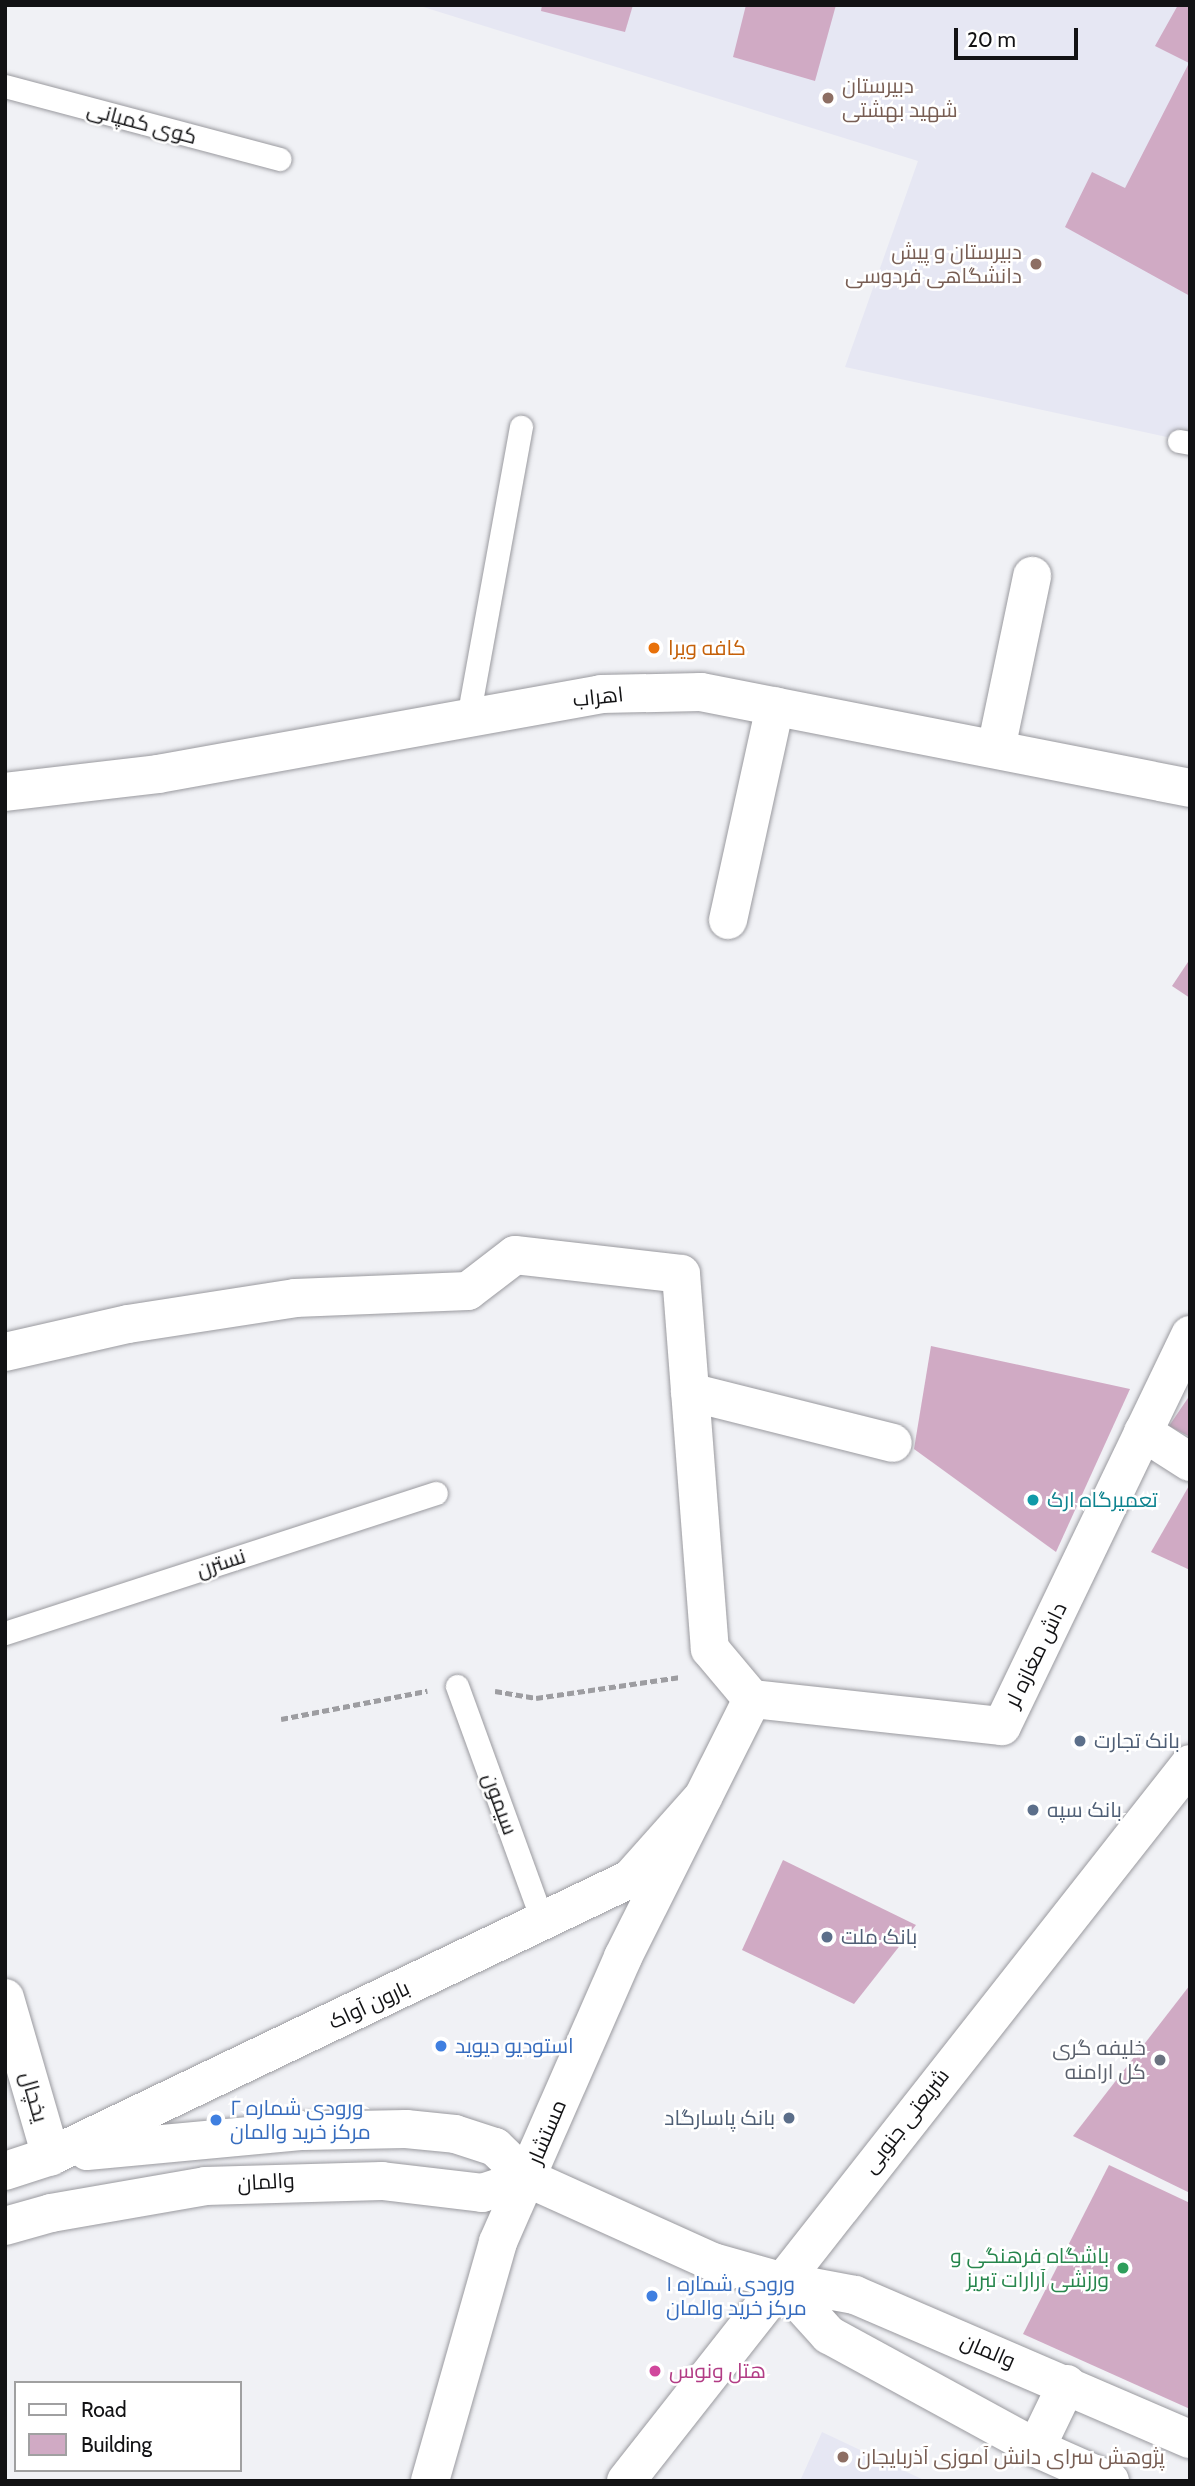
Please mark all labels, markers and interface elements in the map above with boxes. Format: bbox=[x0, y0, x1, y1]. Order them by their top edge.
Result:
scale bar bbox=[957, 14, 1081, 58]
text: 20 m bbox=[967, 27, 1016, 52]
place label: دبیرستان شهید بهشتی bbox=[842, 73, 958, 123]
marker: دبیرستان شهید بهشتی bbox=[820, 90, 836, 106]
street label: کوی کمپانی bbox=[84, 96, 200, 150]
place label: دبیرستان و پیش دانشگاهی فردوسی bbox=[845, 239, 1022, 289]
marker: دبیرستان و پیش دانشگاهی فردوسی bbox=[1028, 256, 1044, 272]
place label: کافه ویرا bbox=[668, 635, 746, 661]
marker: کافه ویرا bbox=[646, 640, 662, 656]
street label: اهراب bbox=[571, 682, 625, 712]
place label: تعمیرگاه ارک bbox=[1047, 1487, 1158, 1513]
marker: تعمیرگاه ارک bbox=[1025, 1492, 1041, 1508]
street label: نسترن bbox=[193, 1543, 249, 1583]
street label: داش مغازه لر bbox=[1000, 1598, 1072, 1712]
place label: بانک تجارت bbox=[1094, 1728, 1180, 1754]
marker: بانک تجارت bbox=[1072, 1733, 1088, 1749]
street label: سیمون bbox=[477, 1770, 523, 1838]
place label: بانک سپه bbox=[1047, 1797, 1122, 1823]
marker: بانک سپه bbox=[1025, 1802, 1041, 1818]
place label: بانک ملت bbox=[841, 1924, 917, 1950]
marker: بانک ملت bbox=[819, 1929, 835, 1945]
street label: بارون آواک bbox=[324, 1975, 414, 2035]
place label: استودیو دیوید bbox=[455, 2033, 574, 2059]
place label: خلیفه گری کل ارامنه bbox=[1052, 2035, 1146, 2085]
marker: استودیو دیوید bbox=[433, 2038, 449, 2054]
marker: خلیفه گری کل ارامنه bbox=[1152, 2052, 1168, 2068]
street label: شریعتی جنوبی bbox=[857, 2064, 955, 2178]
street label: یخچال bbox=[15, 2069, 53, 2125]
place label: ورودی شماره ۲ مرکز خرید والمان bbox=[230, 2095, 371, 2145]
street label: مستشار bbox=[522, 2096, 572, 2168]
place label: بانک پاسارگاد bbox=[664, 2105, 775, 2131]
marker: بانک پاسارگاد bbox=[781, 2110, 797, 2126]
marker: ورودی شماره ۲ مرکز خرید والمان bbox=[208, 2112, 224, 2128]
street label: والمان bbox=[237, 2168, 295, 2196]
place label: باشگاه فرهنگی و ورزشی آرارات تبریز bbox=[950, 2243, 1109, 2293]
marker: باشگاه فرهنگی و ورزشی آرارات تبریز bbox=[1115, 2260, 1131, 2276]
place label: ورودی شماره ۱ مرکز خرید والمان bbox=[666, 2271, 807, 2321]
marker: ورودی شماره ۱ مرکز خرید والمان bbox=[644, 2288, 660, 2304]
street label: والمان bbox=[957, 2328, 1019, 2374]
place label: هتل ونوس bbox=[669, 2358, 766, 2384]
marker: هتل ونوس bbox=[647, 2363, 663, 2379]
legend bbox=[14, 2381, 242, 2472]
text: Road bbox=[81, 2397, 127, 2422]
text: Building bbox=[81, 2432, 152, 2457]
place label: پژوهش سرای دانش آموزی آذربایجان bbox=[857, 2444, 1165, 2470]
marker: پژوهش سرای دانش آموزی آذربایجان bbox=[835, 2449, 851, 2465]

